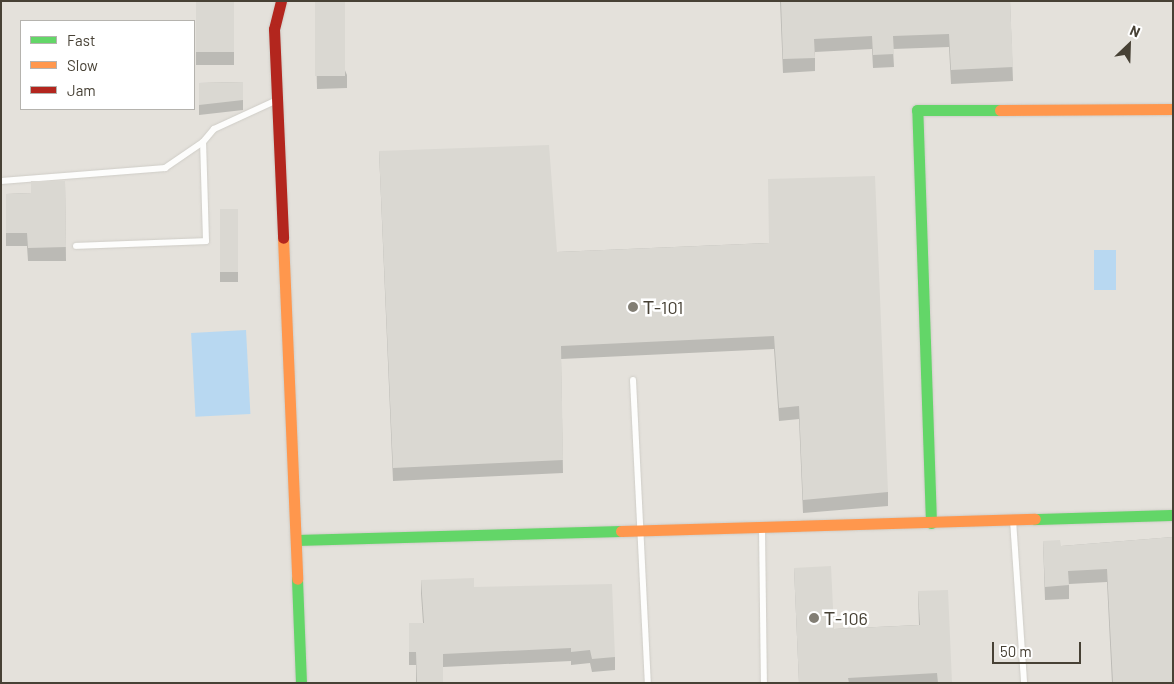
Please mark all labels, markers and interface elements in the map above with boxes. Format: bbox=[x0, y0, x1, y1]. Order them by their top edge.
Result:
legend bbox=[20, 20, 195, 110]
north arrow bbox=[1104, 20, 1154, 70]
text: N bbox=[1128, 21, 1143, 40]
text: Fast bbox=[67, 31, 95, 49]
text: Slow bbox=[67, 56, 98, 74]
text: Jam bbox=[67, 81, 96, 99]
place label: Т-101 bbox=[643, 296, 683, 318]
marker: Т-101 bbox=[627, 301, 639, 313]
place label: Т-106 bbox=[824, 607, 868, 629]
marker: Т-106 bbox=[808, 612, 820, 624]
scale bar bbox=[994, 632, 1083, 664]
text: 50 m bbox=[1000, 642, 1032, 660]

